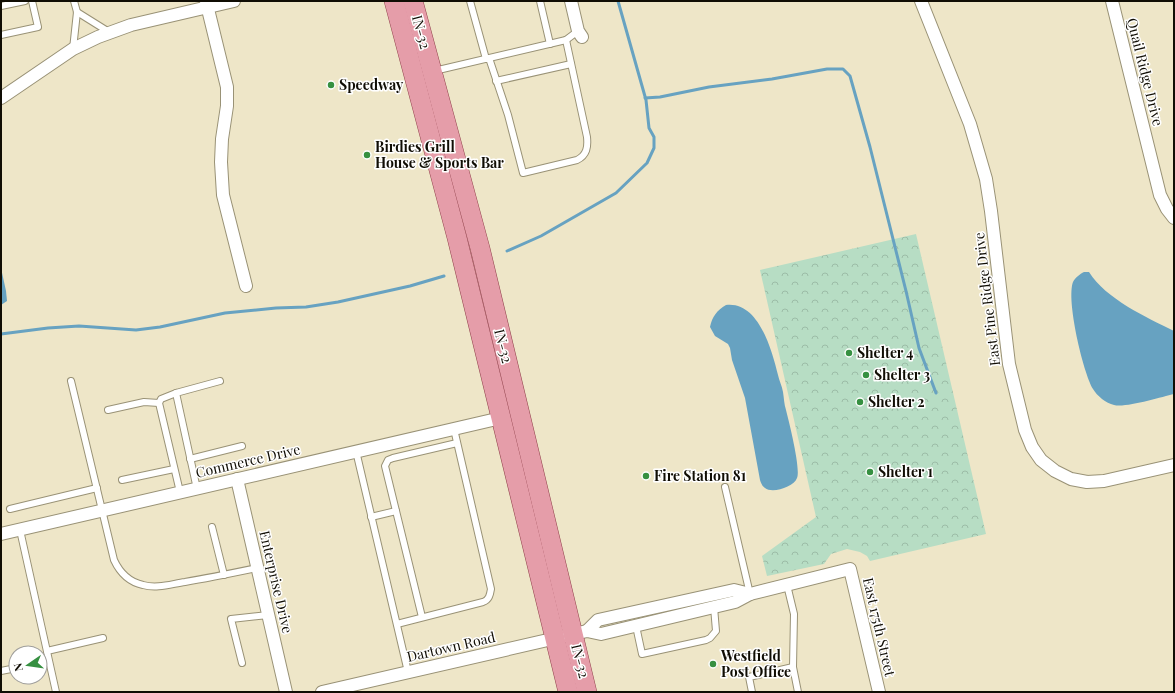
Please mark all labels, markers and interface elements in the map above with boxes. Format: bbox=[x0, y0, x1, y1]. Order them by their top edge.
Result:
street label: IN-32 bbox=[408, 13, 435, 51]
street label: Quail Ridge Drive bbox=[1123, 16, 1168, 128]
place label: Speedway bbox=[339, 75, 404, 94]
marker: Speedway bbox=[326, 80, 336, 90]
place label: Birdies Grill House & Sports Bar bbox=[375, 137, 504, 172]
marker: Birdies Grill House & Sports Bar bbox=[362, 150, 372, 160]
street label: East Pine Ridge Drive bbox=[969, 231, 1004, 367]
street label: IN-32 bbox=[490, 327, 517, 365]
place label: Shelter 4 bbox=[857, 343, 913, 362]
marker: Shelter 4 bbox=[844, 348, 854, 358]
place label: Shelter 3 bbox=[874, 365, 930, 384]
marker: Shelter 3 bbox=[861, 370, 871, 380]
place label: Shelter 2 bbox=[868, 392, 925, 411]
marker: Shelter 2 bbox=[855, 397, 865, 407]
street label: Commerce Drive bbox=[194, 439, 302, 482]
place label: Shelter 1 bbox=[878, 462, 933, 481]
place label: Fire Station 81 bbox=[654, 466, 746, 485]
marker: Shelter 1 bbox=[865, 467, 875, 477]
marker: Fire Station 81 bbox=[641, 471, 651, 481]
street label: Enterprise Drive bbox=[255, 529, 298, 635]
street label: East 175th Street bbox=[859, 576, 900, 679]
street label: Dartown Road bbox=[405, 627, 497, 666]
street label: IN-32 bbox=[567, 642, 594, 680]
north arrow bbox=[8, 645, 48, 685]
place label: Westfield Post Office bbox=[720, 646, 791, 681]
marker: Westfield Post Office bbox=[708, 659, 718, 669]
text: N bbox=[10, 662, 26, 673]

